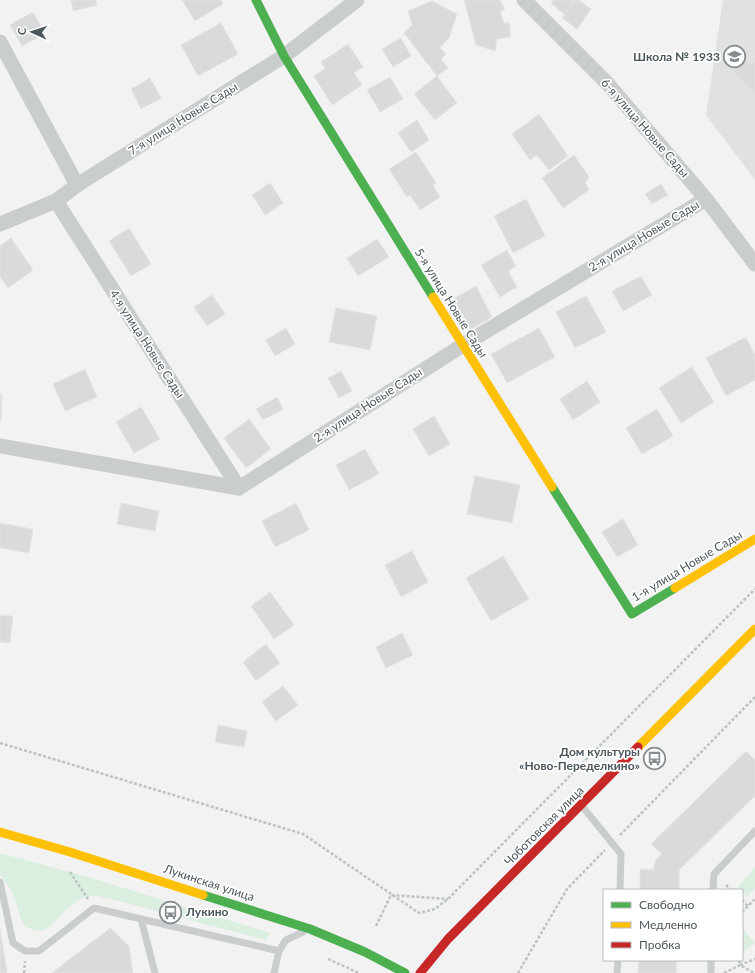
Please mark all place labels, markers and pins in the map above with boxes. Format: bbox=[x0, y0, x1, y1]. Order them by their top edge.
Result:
school or university icon: Школа № 1933 bbox=[722, 44, 748, 70]
place label: Школа № 1933 bbox=[633, 49, 720, 64]
place label: Дом культуры «Ново-Переделкино» bbox=[519, 744, 640, 773]
bus stop icon: Дом культуры «Ново-Переделкино» bbox=[642, 746, 668, 772]
bus stop icon: Лукино bbox=[157, 899, 183, 925]
place label: Лукино bbox=[185, 904, 228, 919]

